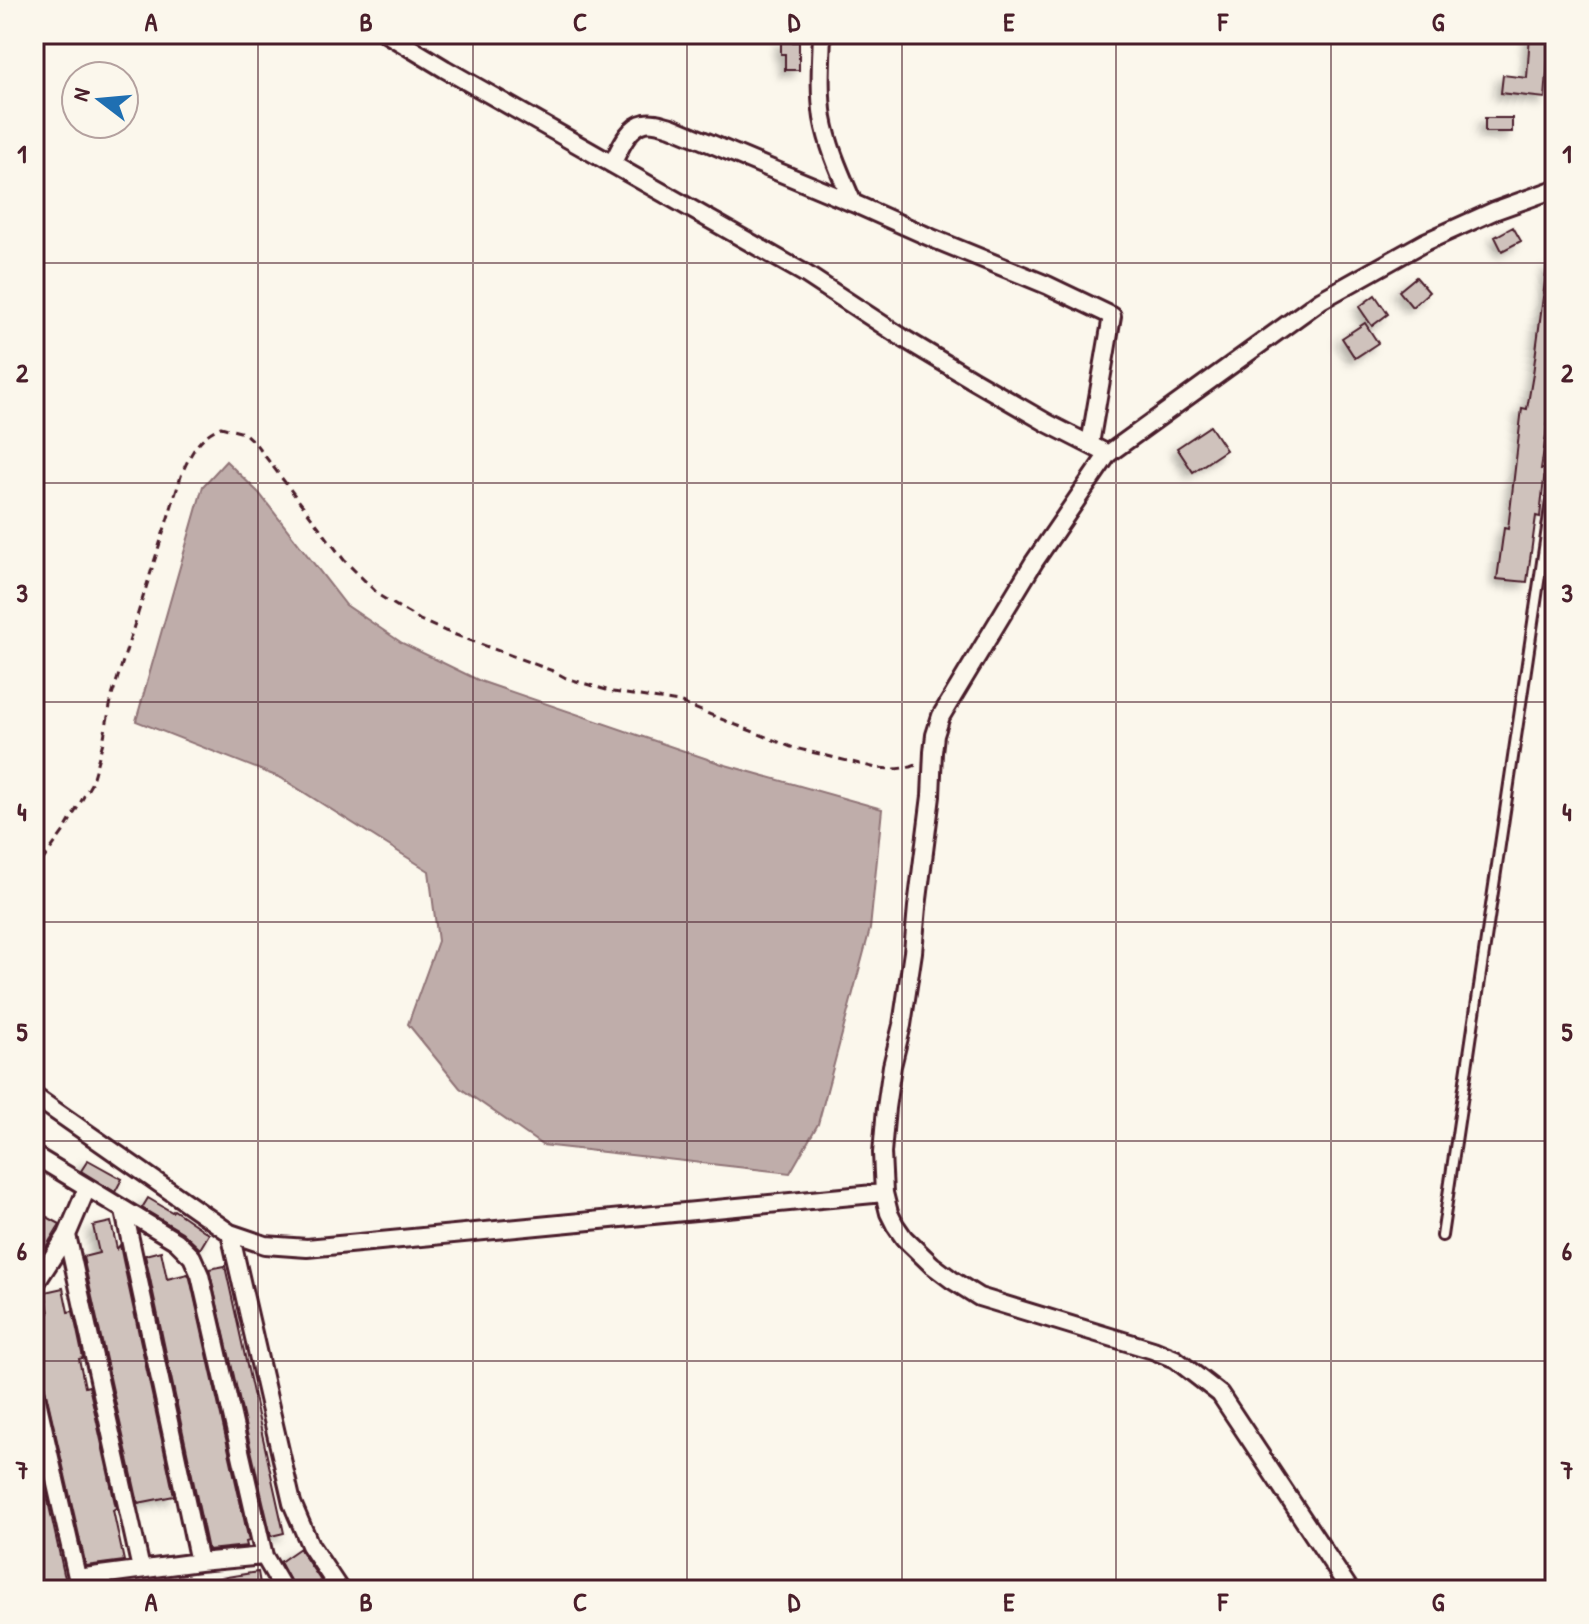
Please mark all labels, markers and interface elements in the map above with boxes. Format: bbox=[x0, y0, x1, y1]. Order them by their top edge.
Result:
text: A bbox=[145, 4, 158, 39]
text: B bbox=[359, 4, 373, 39]
text: C bbox=[573, 4, 587, 39]
text: D bbox=[788, 4, 801, 39]
text: E bbox=[1003, 4, 1015, 39]
text: F bbox=[1217, 4, 1229, 39]
text: G bbox=[1432, 4, 1445, 39]
north arrow bbox=[60, 60, 140, 140]
text: N bbox=[65, 84, 97, 104]
text: 1 bbox=[17, 136, 27, 171]
text: 1 bbox=[1562, 136, 1572, 171]
text: 2 bbox=[16, 355, 29, 390]
text: 2 bbox=[1561, 355, 1574, 390]
text: 3 bbox=[16, 575, 28, 610]
text: 3 bbox=[1561, 575, 1573, 610]
text: 4 bbox=[17, 794, 27, 829]
text: 4 bbox=[1562, 794, 1572, 829]
text: 5 bbox=[17, 1014, 28, 1049]
text: 5 bbox=[1562, 1014, 1573, 1049]
text: 6 bbox=[17, 1233, 28, 1268]
text: 6 bbox=[1562, 1233, 1573, 1268]
text: 7 bbox=[15, 1452, 29, 1487]
text: 7 bbox=[1560, 1452, 1574, 1487]
text: A bbox=[145, 1584, 158, 1619]
text: B bbox=[359, 1584, 373, 1619]
text: C bbox=[573, 1584, 587, 1619]
text: D bbox=[788, 1584, 801, 1619]
text: E bbox=[1003, 1584, 1015, 1619]
text: F bbox=[1217, 1584, 1229, 1619]
text: G bbox=[1432, 1584, 1445, 1619]

